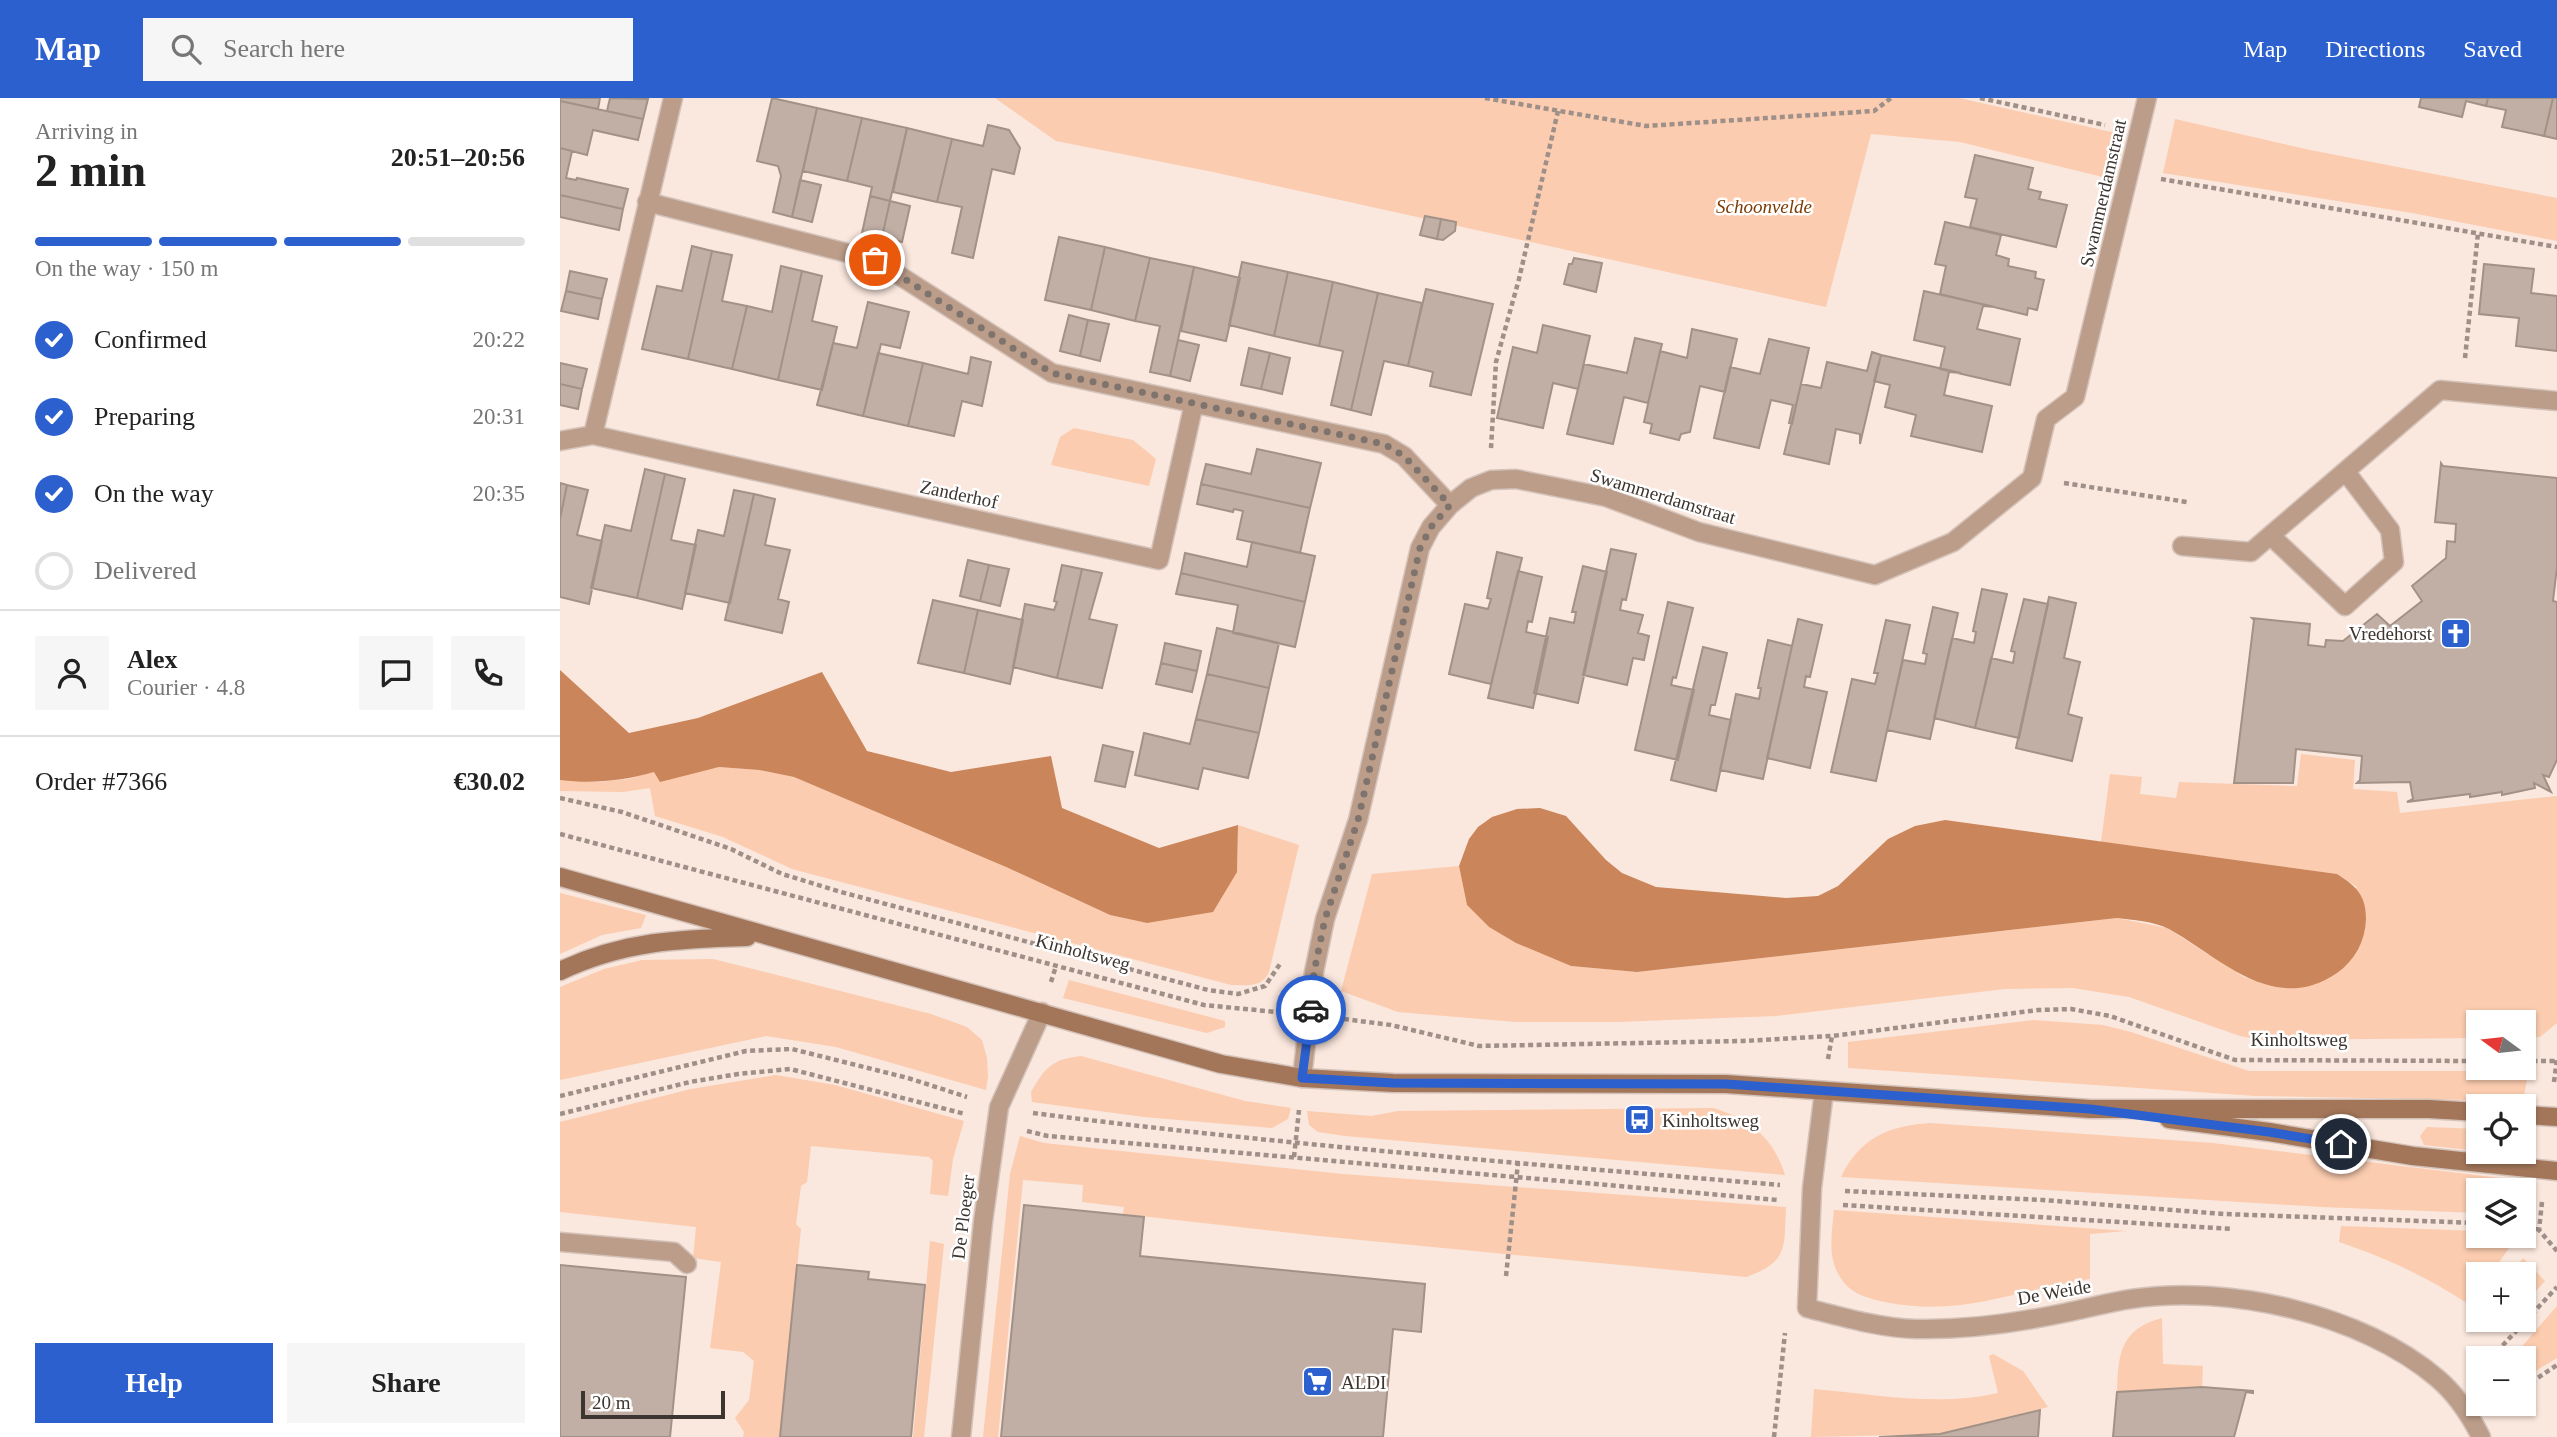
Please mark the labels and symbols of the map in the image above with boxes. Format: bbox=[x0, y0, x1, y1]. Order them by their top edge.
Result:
street label: Swammerdamstraat bbox=[2076, 116, 2130, 269]
park label: Schoonvelde bbox=[1716, 196, 1812, 217]
pin bbox=[845, 230, 905, 290]
street label: Swammerdamstraat bbox=[1588, 464, 1739, 528]
street label: Zanderhof bbox=[918, 476, 1001, 513]
church icon: Vredehorst bbox=[2438, 616, 2472, 650]
place label: Vredehorst bbox=[2349, 623, 2433, 644]
street label: Kinholtsweg bbox=[1033, 929, 1133, 975]
courier bbox=[1276, 975, 1346, 1045]
north arrow bbox=[2466, 1010, 2536, 1080]
street label: Kinholtsweg bbox=[2250, 1029, 2348, 1050]
bus stop icon: Kinholtsweg bbox=[1622, 1103, 1656, 1137]
place label: Kinholtsweg bbox=[1662, 1110, 1760, 1131]
pin bbox=[2311, 1114, 2371, 1174]
street label: De Ploeger bbox=[947, 1173, 979, 1260]
street label: De Weide bbox=[2015, 1275, 2093, 1309]
supermarket icon: ALDI bbox=[1301, 1365, 1335, 1399]
place label: ALDI bbox=[1341, 1372, 1386, 1393]
scale bar bbox=[581, 1388, 724, 1420]

